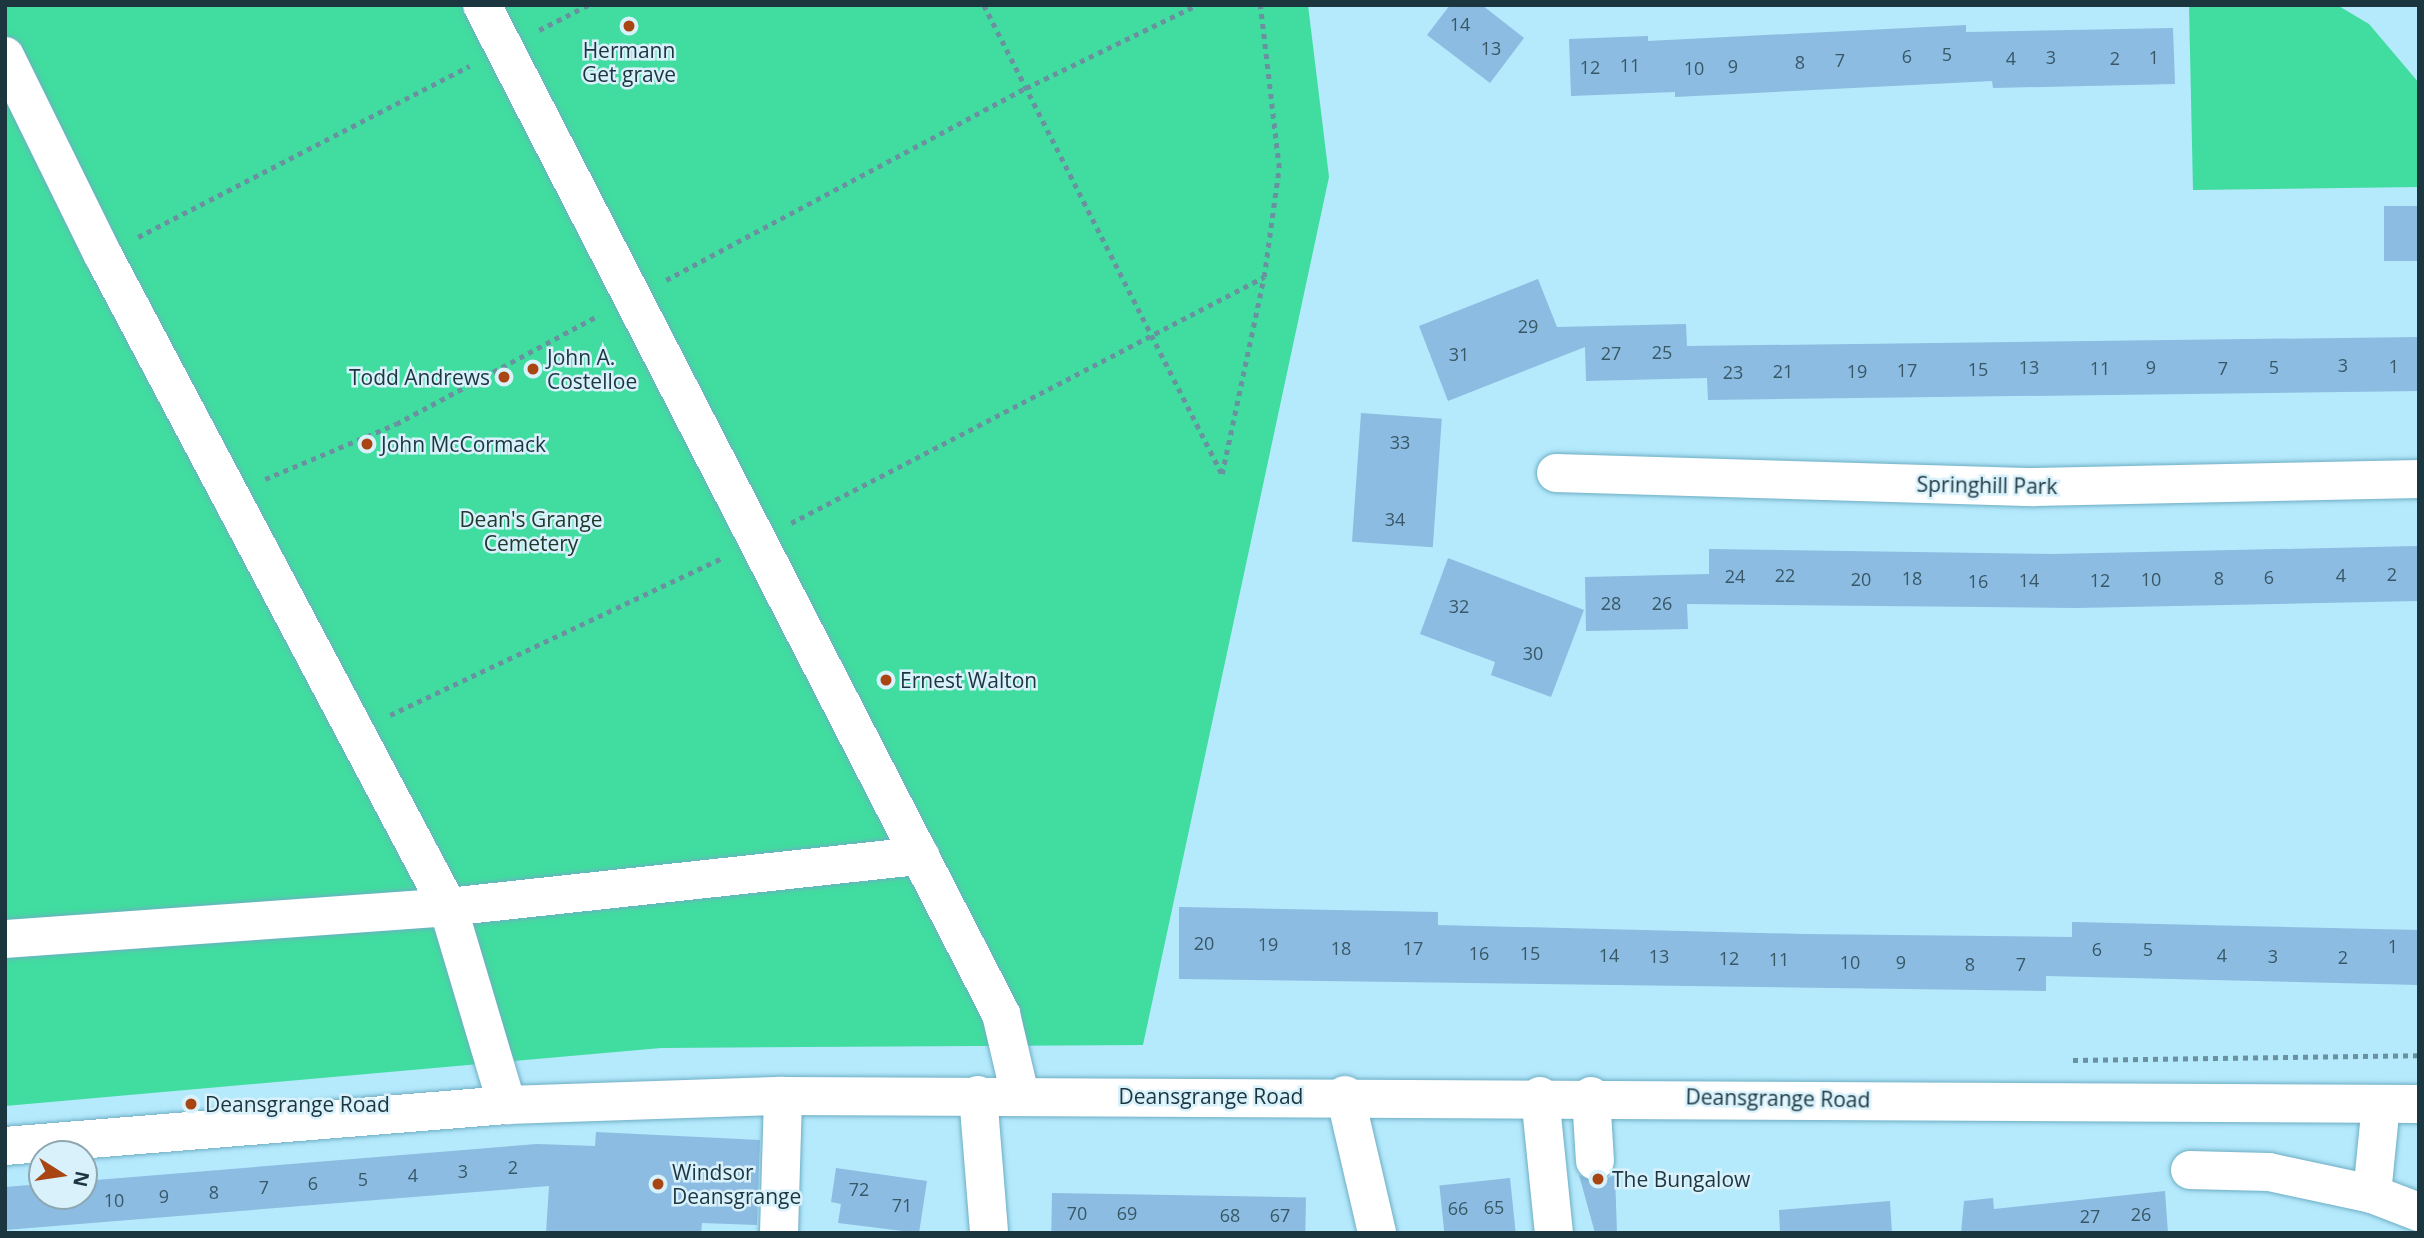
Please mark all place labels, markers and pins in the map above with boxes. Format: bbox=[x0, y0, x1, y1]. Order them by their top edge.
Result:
marker: Hermann Get grave bbox=[621, 18, 637, 34]
place label: Hermann Get grave bbox=[582, 37, 676, 87]
place label: John A. Costelloe bbox=[547, 344, 637, 394]
marker: John A. Costelloe bbox=[525, 361, 541, 377]
place label: Todd Andrews bbox=[349, 364, 490, 390]
marker: Todd Andrews bbox=[496, 369, 512, 385]
place label: John McCormack bbox=[381, 431, 546, 457]
marker: John McCormack bbox=[359, 436, 375, 452]
place label: Ernest Walton bbox=[900, 667, 1037, 693]
marker: Ernest Walton bbox=[878, 672, 894, 688]
place label: Deansgrange Road bbox=[205, 1091, 390, 1117]
marker: Deansgrange Road bbox=[183, 1096, 199, 1112]
place label: Windsor Deansgrange bbox=[672, 1159, 801, 1209]
place label: The Bungalow bbox=[1612, 1166, 1750, 1192]
marker: The Bungalow bbox=[1590, 1171, 1606, 1187]
marker: Windsor Deansgrange bbox=[650, 1176, 666, 1192]

